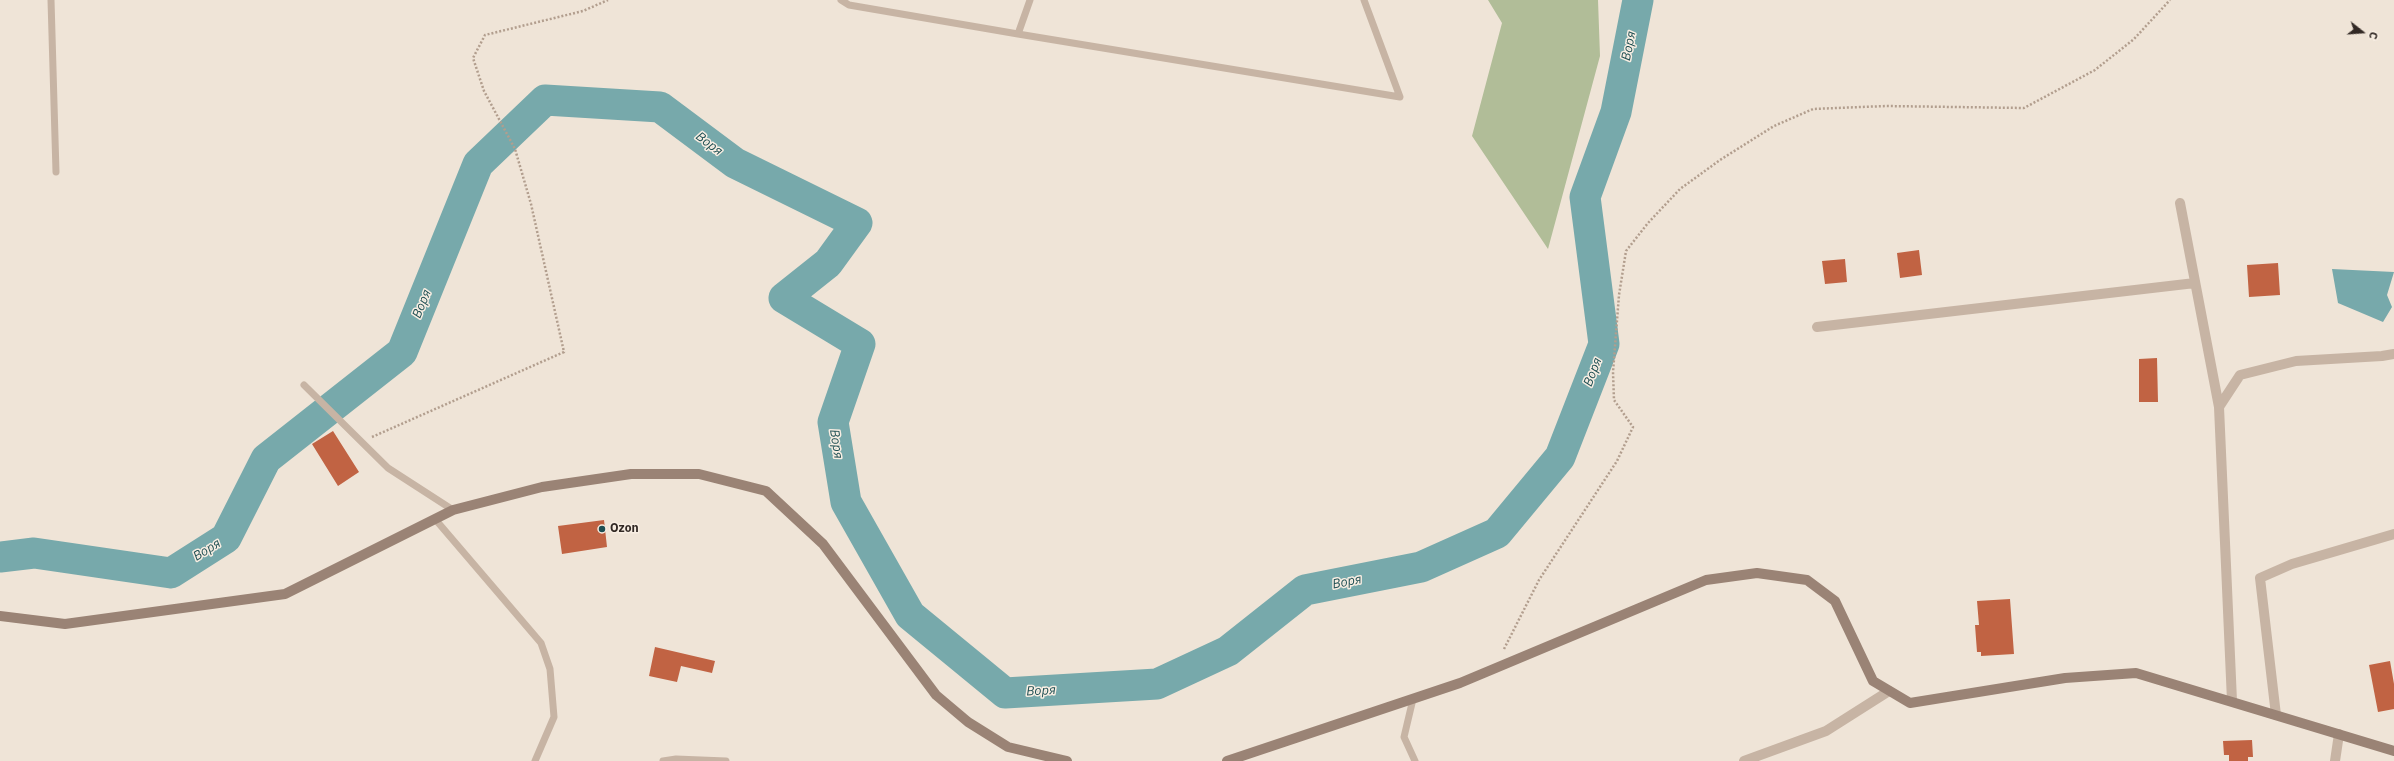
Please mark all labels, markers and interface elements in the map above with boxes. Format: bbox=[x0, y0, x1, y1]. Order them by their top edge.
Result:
north arrow bbox=[2342, 12, 2382, 52]
water label: Воря bbox=[1619, 30, 1639, 62]
text: С bbox=[2366, 30, 2381, 41]
water label: Воря bbox=[692, 129, 726, 159]
water label: Воря bbox=[409, 287, 435, 321]
water label: Воря bbox=[1580, 355, 1606, 389]
water label: Воря bbox=[826, 428, 846, 460]
place label: Ozon bbox=[610, 522, 639, 536]
marker: Ozon bbox=[597, 524, 607, 534]
water label: Воря bbox=[190, 536, 224, 564]
water label: Воря bbox=[1331, 572, 1363, 592]
water label: Воря bbox=[1026, 682, 1056, 700]

